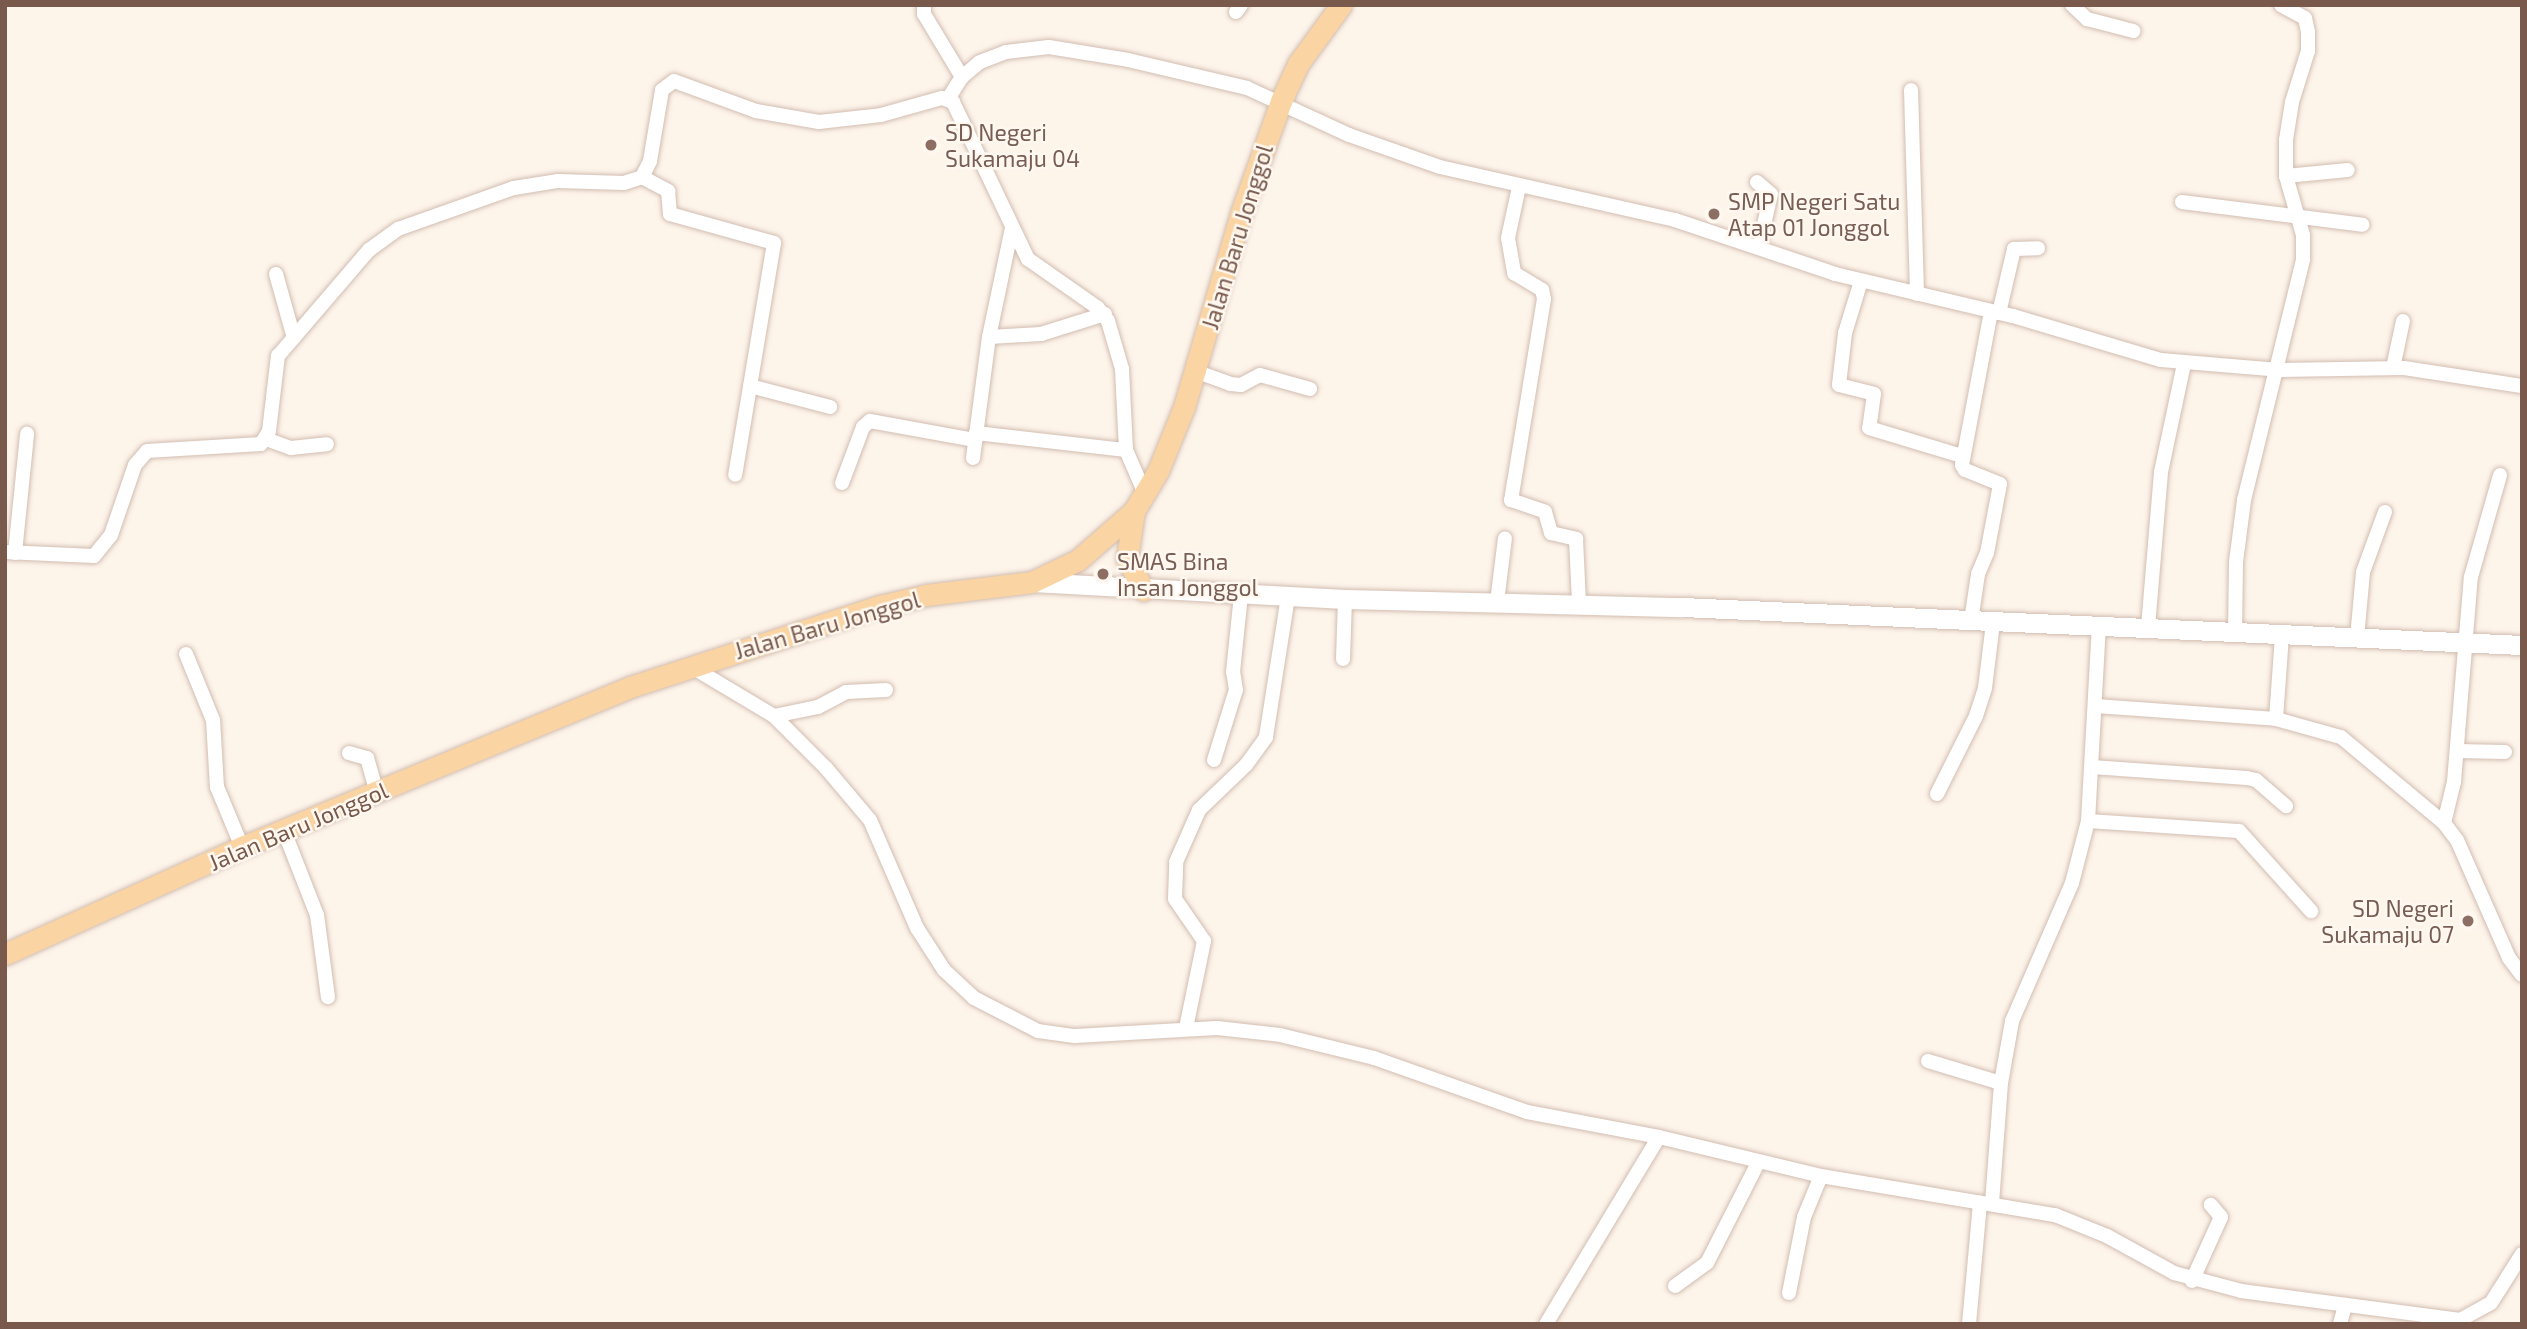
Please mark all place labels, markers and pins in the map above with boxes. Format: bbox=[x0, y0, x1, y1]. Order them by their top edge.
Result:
place label: SD Negeri Sukamaju 04 bbox=[945, 118, 1080, 172]
marker: SD Negeri Sukamaju 04 bbox=[923, 137, 939, 153]
place label: SMP Negeri Satu Atap 01 Jonggol bbox=[1728, 187, 1901, 241]
marker: SMP Negeri Satu Atap 01 Jonggol bbox=[1706, 206, 1722, 222]
place label: SMAS Bina Insan Jonggol bbox=[1117, 547, 1259, 601]
marker: SMAS Bina Insan Jonggol bbox=[1095, 566, 1111, 582]
place label: SD Negeri Sukamaju 07 bbox=[2321, 894, 2454, 948]
marker: SD Negeri Sukamaju 07 bbox=[2460, 913, 2476, 929]

